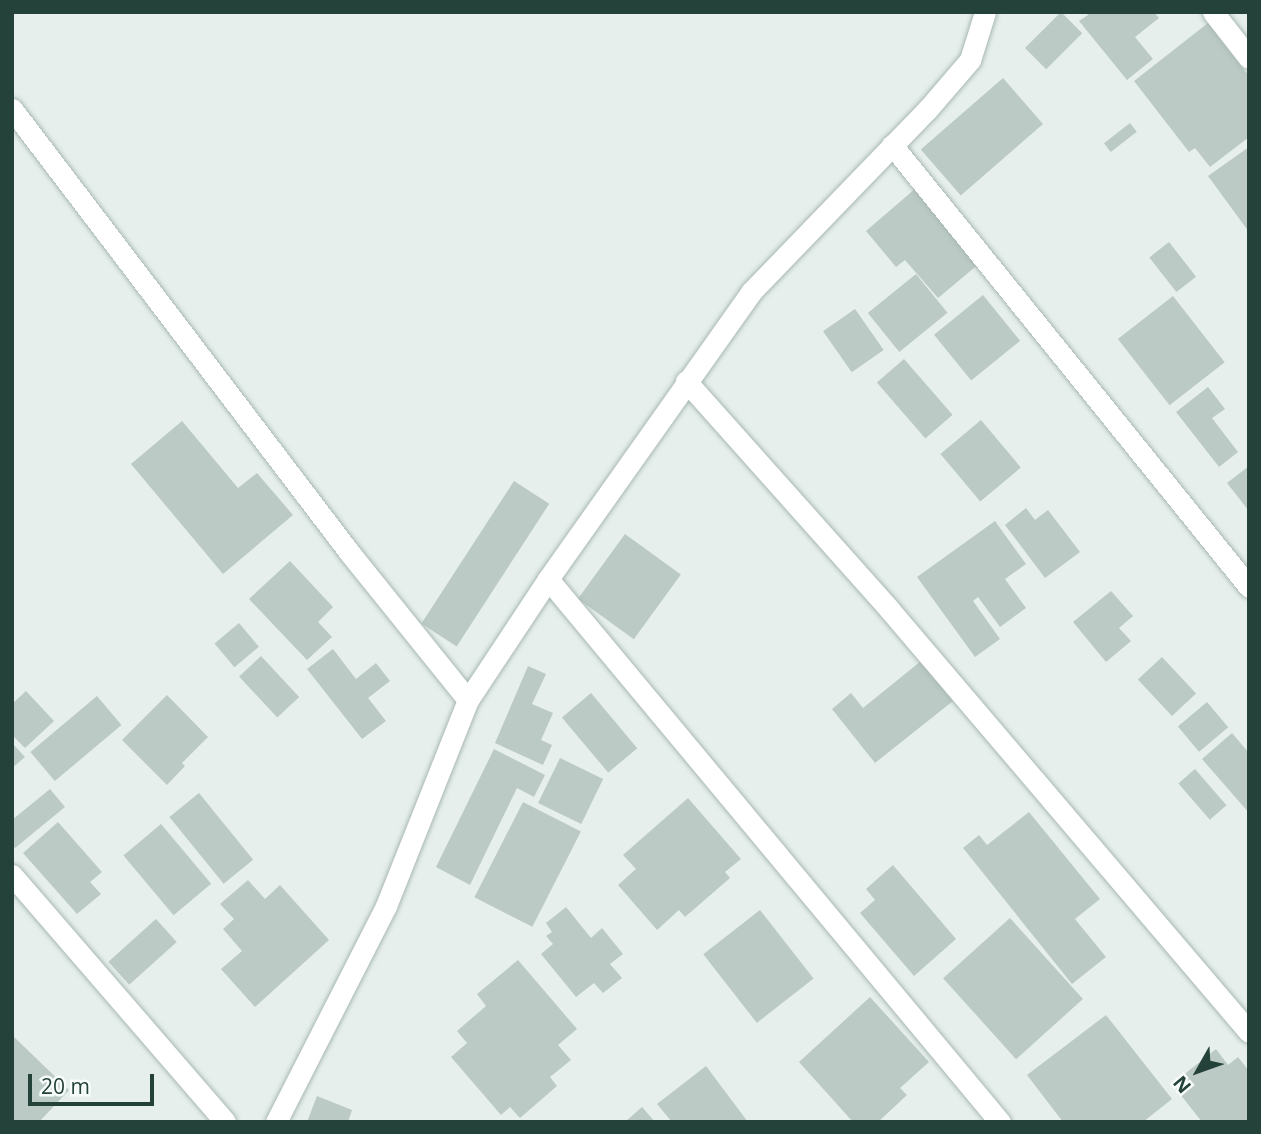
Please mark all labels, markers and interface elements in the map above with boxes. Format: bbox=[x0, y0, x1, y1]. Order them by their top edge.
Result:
north arrow bbox=[1163, 1036, 1233, 1106]
scale bar bbox=[32, 1060, 158, 1104]
text: N bbox=[1167, 1070, 1197, 1099]
text: 20 m bbox=[41, 1072, 90, 1100]

